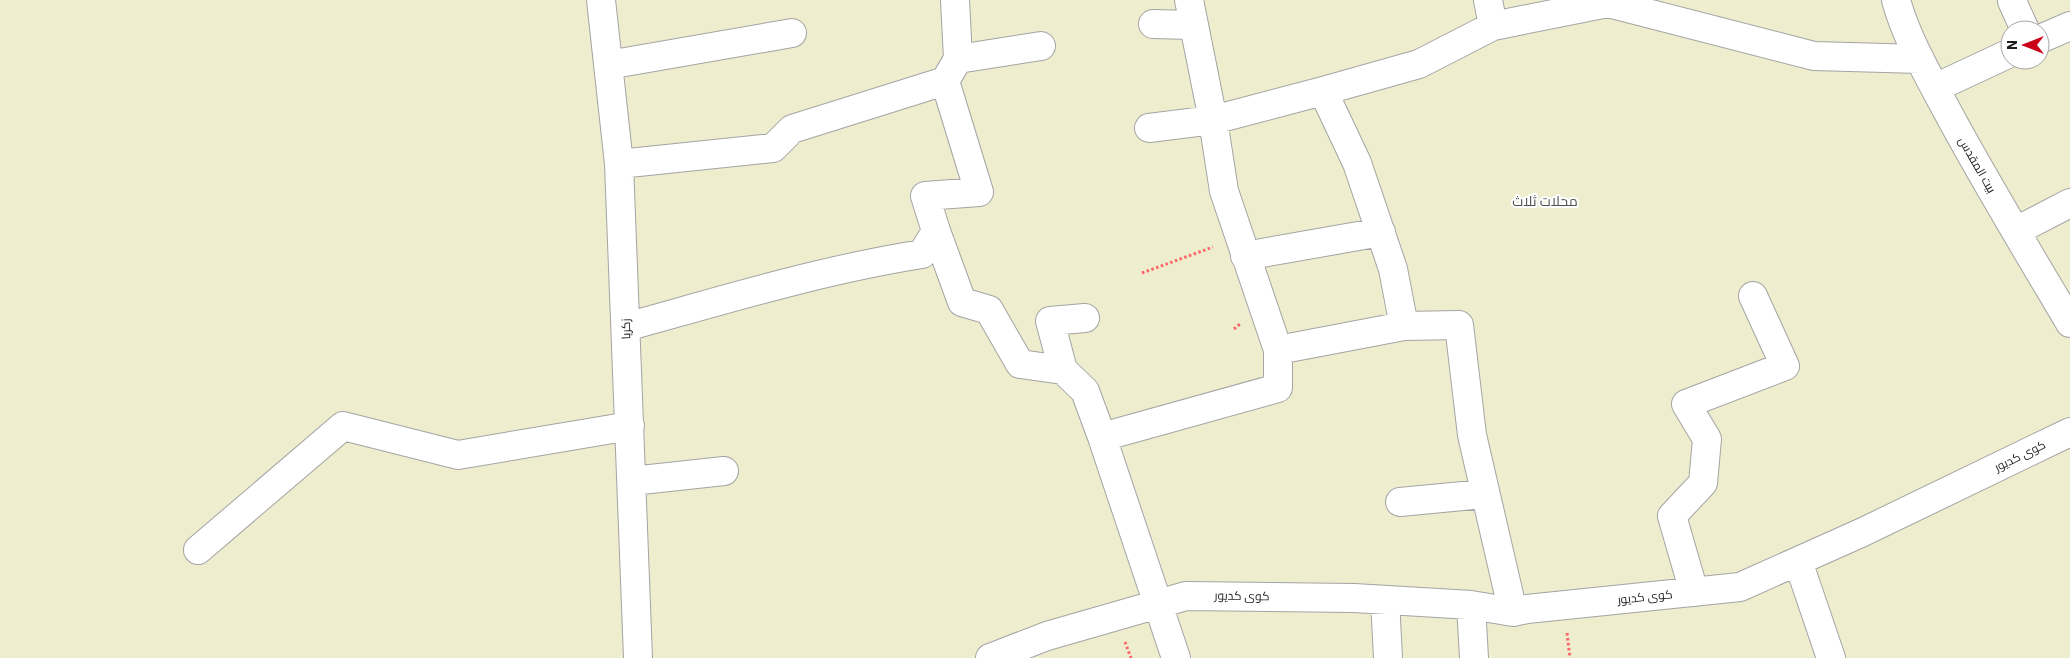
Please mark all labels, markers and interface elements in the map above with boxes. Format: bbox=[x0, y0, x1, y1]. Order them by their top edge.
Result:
north arrow bbox=[2000, 20, 2050, 70]
text: N bbox=[2003, 40, 2021, 50]
street label: بیت المقدس bbox=[1955, 134, 2000, 196]
district label: محلات ثلاث bbox=[1512, 192, 1578, 210]
street label: زکریا bbox=[618, 318, 633, 340]
street label: کوی کدیور bbox=[1991, 437, 2048, 475]
street label: کوی کدیور bbox=[1616, 586, 1673, 607]
street label: کوی کدیور bbox=[1213, 588, 1270, 603]

